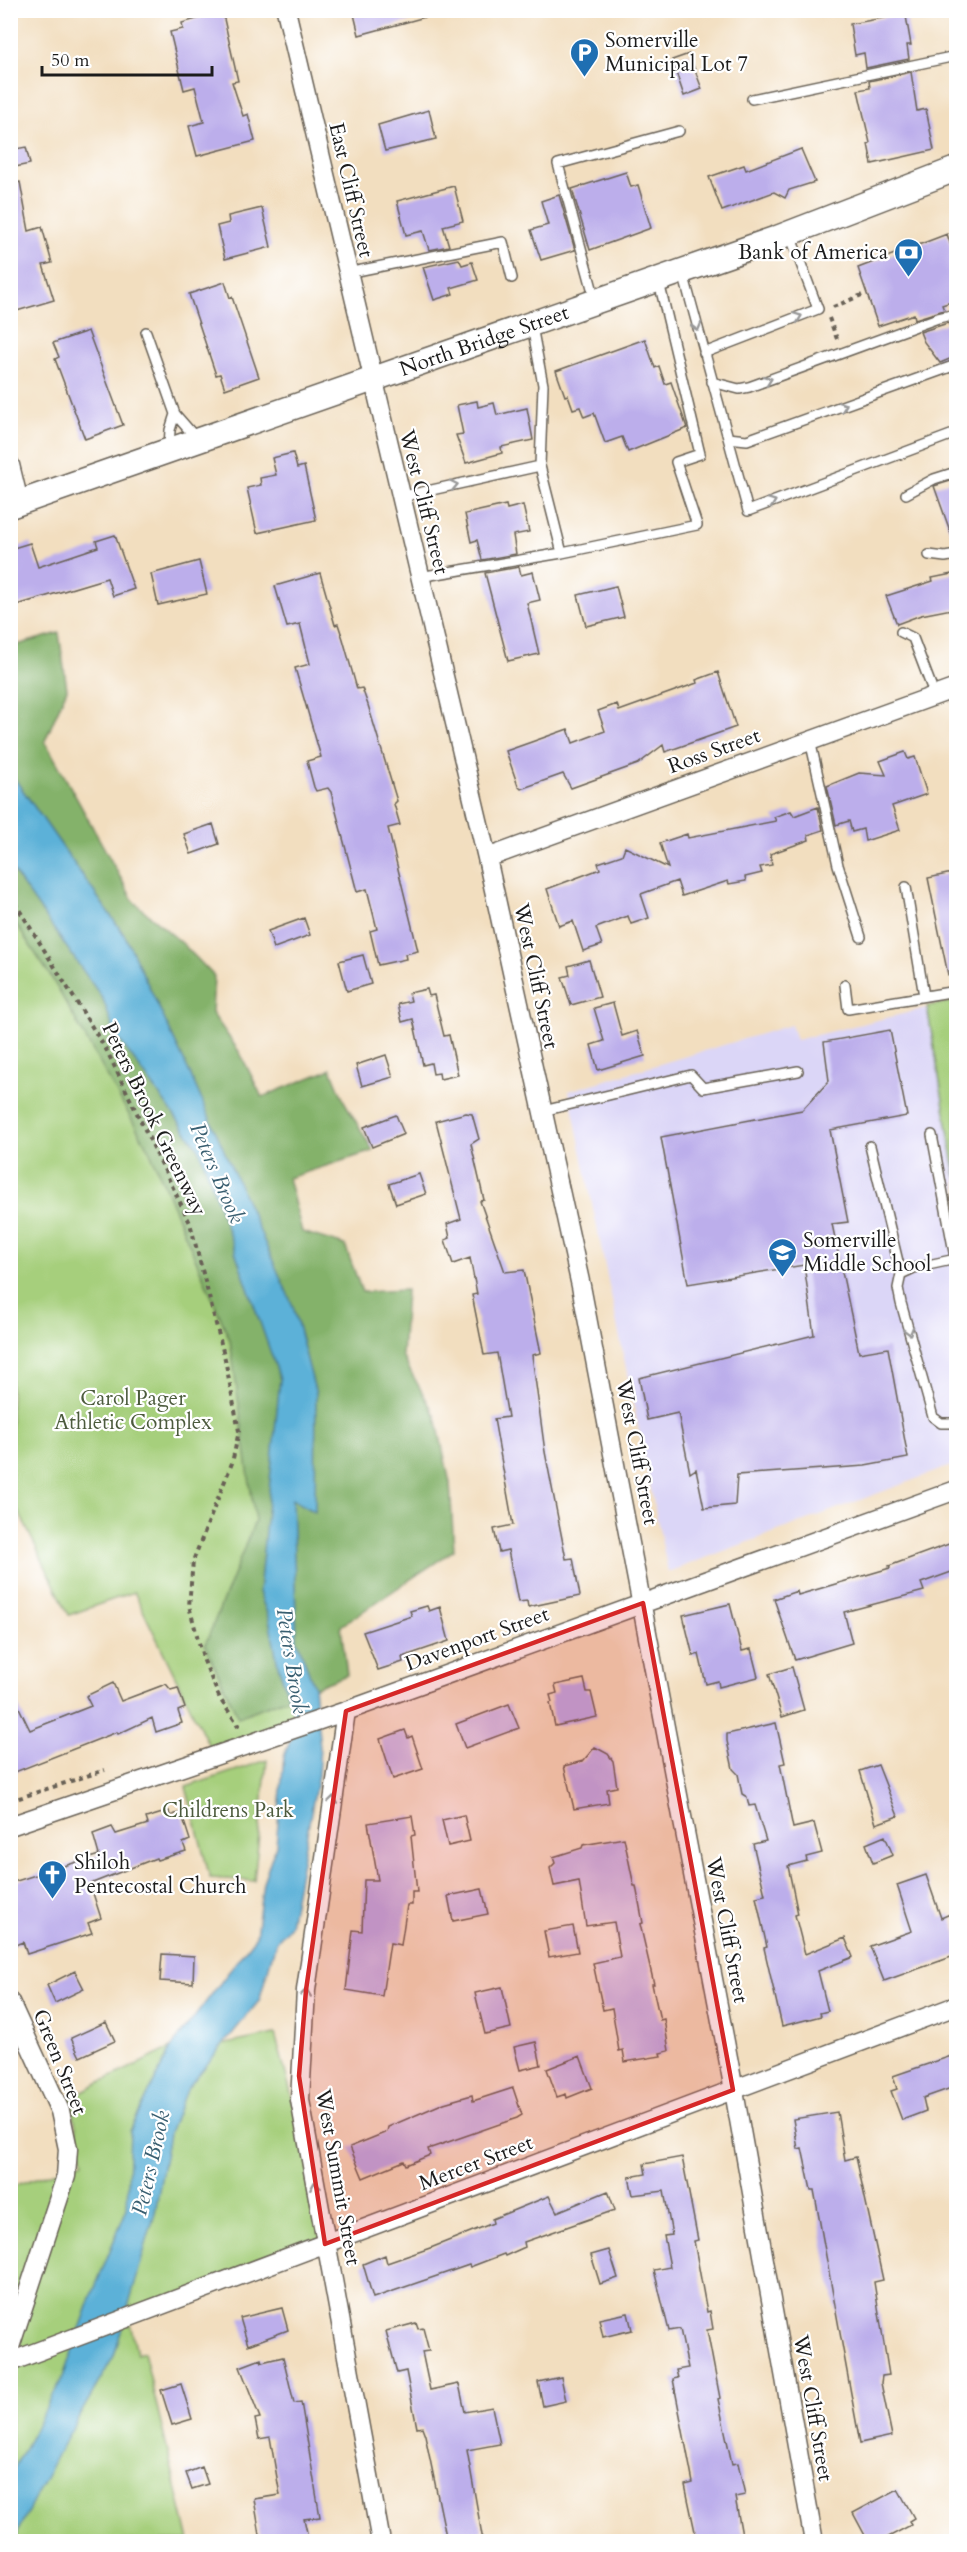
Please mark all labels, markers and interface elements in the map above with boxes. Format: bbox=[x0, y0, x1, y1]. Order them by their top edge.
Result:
place label: Somerville Municipal Lot 7 bbox=[605, 26, 748, 79]
parking icon: Somerville Municipal Lot 7 bbox=[568, 36, 600, 78]
scale bar bbox=[42, 39, 212, 77]
text: 50 m bbox=[51, 48, 90, 73]
street label: East Cliff Street bbox=[321, 120, 381, 261]
bank icon: Bank of America bbox=[893, 236, 925, 278]
place label: Bank of America bbox=[738, 238, 888, 267]
street label: North Bridge Street bbox=[395, 297, 573, 383]
one-way arrow bbox=[792, 312, 803, 324]
one-way arrow bbox=[690, 322, 703, 332]
one-way arrow bbox=[763, 374, 773, 387]
one-way arrow bbox=[837, 400, 848, 413]
street label: West Cliff Street bbox=[392, 426, 456, 578]
one-way arrow bbox=[449, 479, 459, 492]
one-way arrow bbox=[766, 497, 776, 510]
street label: Ross Street bbox=[664, 721, 764, 781]
street label: West Cliff Street bbox=[506, 900, 566, 1052]
street label: Peters Brook Greenway bbox=[94, 1017, 214, 1221]
water label: Peters Brook bbox=[182, 1118, 252, 1228]
place label: Somerville Middle School bbox=[803, 1226, 931, 1279]
school or university icon: Somerville Middle School bbox=[766, 1236, 798, 1278]
one-way arrow bbox=[901, 1326, 914, 1336]
street label: West Cliff Street bbox=[608, 1376, 665, 1528]
park label: Carol Pager Athletic Complex bbox=[54, 1384, 212, 1437]
street label: Davenport Street bbox=[401, 1599, 553, 1678]
water label: Peters Brook bbox=[269, 1606, 315, 1716]
one-way arrow bbox=[326, 1795, 338, 1804]
park label: Childrens Park bbox=[162, 1796, 295, 1825]
place label: Shiloh Pentecostal Church bbox=[74, 1848, 247, 1901]
street label: West Cliff Street bbox=[698, 1854, 755, 2006]
church icon: Shiloh Pentecostal Church bbox=[37, 1858, 69, 1900]
one-way arrow bbox=[299, 1988, 312, 1997]
street label: Green Street bbox=[26, 2005, 94, 2119]
street label: West Summit Street bbox=[308, 2086, 368, 2268]
water label: Peters Brook bbox=[124, 2108, 178, 2218]
street label: Mercer Street bbox=[415, 2128, 538, 2198]
one-way arrow bbox=[309, 2182, 321, 2191]
street label: West Cliff Street bbox=[786, 2332, 840, 2484]

